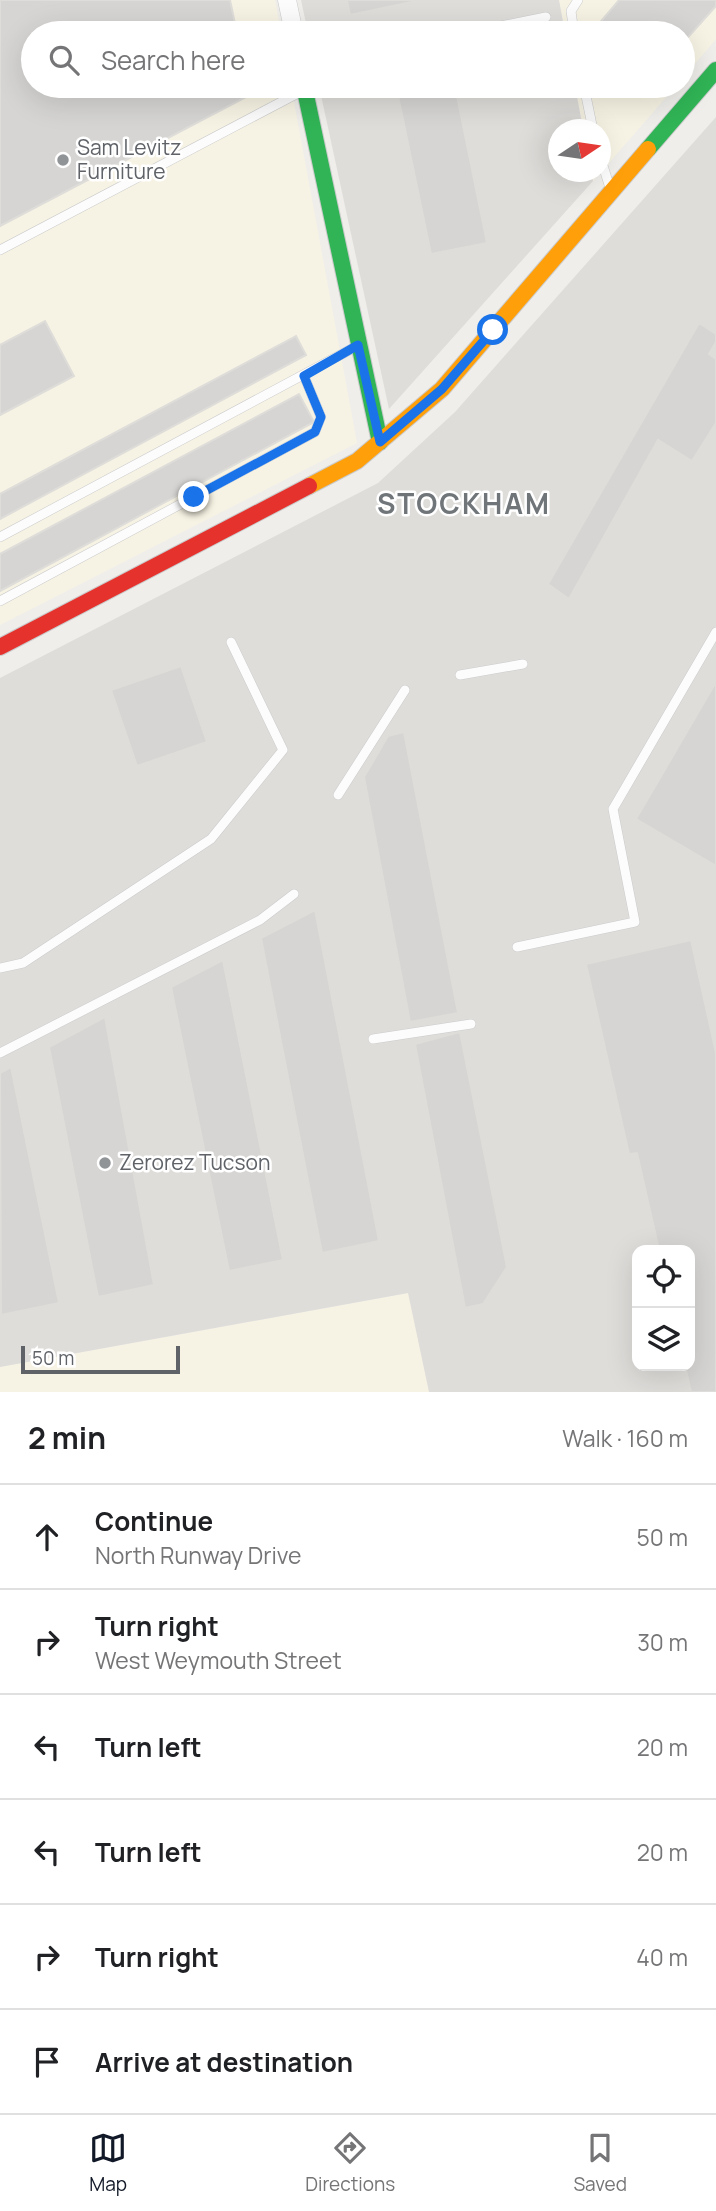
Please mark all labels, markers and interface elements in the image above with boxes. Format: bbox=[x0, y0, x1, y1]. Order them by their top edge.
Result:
search box bbox=[21, 21, 695, 98]
icon: search bbox=[45, 41, 83, 79]
text: Search here bbox=[101, 42, 246, 78]
north arrow bbox=[548, 119, 611, 182]
place label: Sam Levitz Furniture bbox=[77, 133, 181, 185]
marker: Sam Levitz Furniture bbox=[55, 152, 71, 168]
route start bbox=[477, 314, 508, 345]
route end bbox=[178, 481, 209, 512]
district label: STOCKHAM bbox=[377, 484, 551, 522]
place label: Zerorez Tucson bbox=[119, 1148, 270, 1176]
marker: Zerorez Tucson bbox=[97, 1155, 113, 1171]
map controls bbox=[632, 1245, 695, 1371]
button: locate bbox=[632, 1245, 695, 1308]
button: layers bbox=[632, 1308, 695, 1371]
scale bar bbox=[21, 1343, 180, 1375]
text: 50 m bbox=[32, 1345, 74, 1371]
text: 2 min bbox=[28, 1417, 106, 1458]
text: Walk · 160 m bbox=[562, 1422, 688, 1454]
text: Continue bbox=[95, 1503, 213, 1539]
icon: ahead bbox=[28, 1518, 66, 1556]
text: 50 m bbox=[637, 1521, 688, 1553]
text: North Runway Drive bbox=[95, 1539, 302, 1571]
text: Turn right bbox=[95, 1608, 219, 1644]
icon: right bbox=[28, 1623, 66, 1661]
text: 30 m bbox=[637, 1626, 688, 1658]
text: West Weymouth Street bbox=[95, 1644, 342, 1676]
icon: left bbox=[28, 1728, 66, 1766]
text: Turn left bbox=[95, 1729, 202, 1765]
text: 20 m bbox=[637, 1731, 688, 1763]
icon: left bbox=[28, 1833, 66, 1871]
text: Turn left bbox=[95, 1834, 202, 1870]
text: 20 m bbox=[637, 1836, 688, 1868]
icon: right bbox=[28, 1938, 66, 1976]
text: Turn right bbox=[95, 1939, 219, 1975]
text: 40 m bbox=[636, 1941, 688, 1973]
icon: arrive bbox=[28, 2043, 66, 2081]
text: Arrive at destination bbox=[95, 2044, 353, 2080]
tab: Map bbox=[89, 2129, 127, 2197]
tab: Directions bbox=[305, 2129, 395, 2197]
tab: Saved bbox=[573, 2129, 627, 2197]

